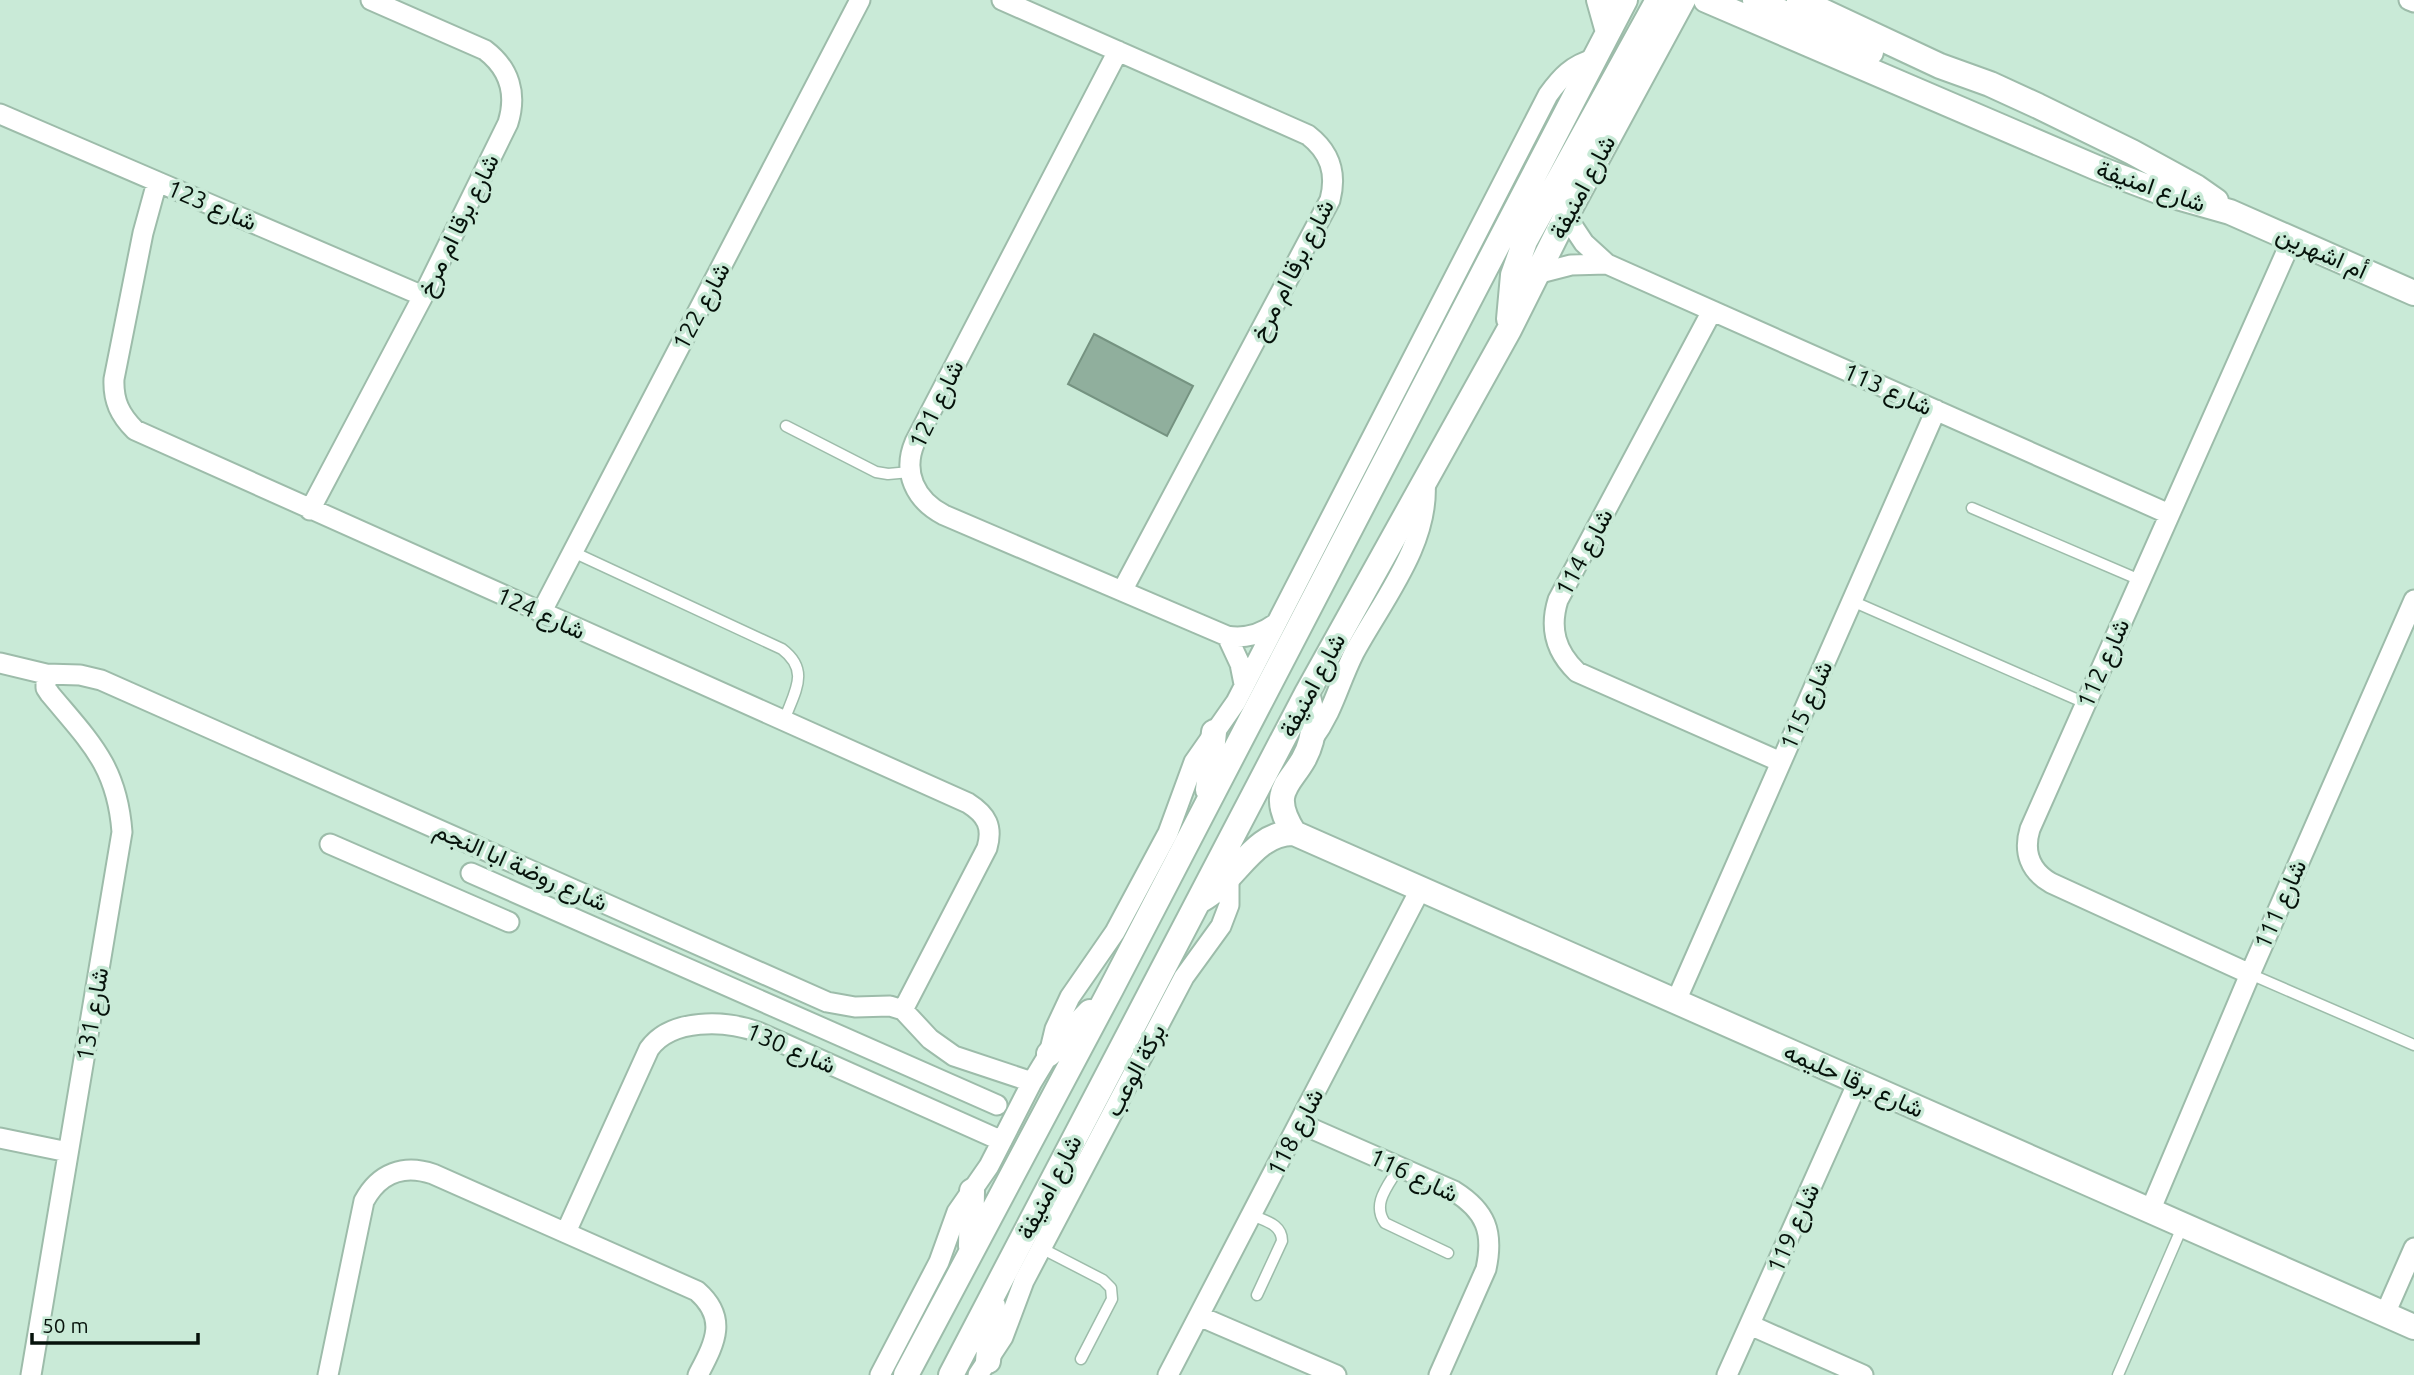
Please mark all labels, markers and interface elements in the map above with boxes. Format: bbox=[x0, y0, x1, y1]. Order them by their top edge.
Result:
street label: شارع امنيفة bbox=[1543, 131, 1623, 245]
street label: شارع برقا ام مرخ bbox=[412, 150, 507, 302]
street label: شارع امنيفة bbox=[2092, 155, 2209, 220]
street label: شارع 123 bbox=[162, 174, 261, 239]
street label: شارع برقا ام مرخ bbox=[1245, 195, 1342, 346]
street label: أم اشهرين bbox=[2271, 220, 2372, 287]
street label: شارع 122 bbox=[667, 258, 738, 355]
street label: شارع 121 bbox=[903, 356, 972, 454]
street label: شارع 113 bbox=[1838, 357, 1937, 423]
street label: شارع 114 bbox=[1550, 504, 1621, 601]
street label: شارع 124 bbox=[491, 581, 590, 647]
street label: شارع 112 bbox=[2071, 614, 2137, 713]
street label: شارع امنيفة bbox=[1273, 629, 1353, 743]
street label: شارع 115 bbox=[1774, 656, 1840, 755]
street label: شارع روضة ابا النجم bbox=[429, 816, 612, 919]
street label: شارع 111 bbox=[2248, 855, 2314, 954]
street label: شارع 131 bbox=[71, 965, 116, 1063]
street label: شارع 130 bbox=[741, 1017, 840, 1082]
street label: بركة الوعب bbox=[1099, 1019, 1172, 1122]
street label: شارع برقا حليمه bbox=[1779, 1037, 1928, 1126]
street label: شارع 118 bbox=[1262, 1084, 1331, 1182]
street label: شارع امنيفة bbox=[1011, 1130, 1089, 1245]
street label: شارع 116 bbox=[1364, 1143, 1462, 1210]
street label: شارع 119 bbox=[1761, 1179, 1827, 1278]
scale bar bbox=[32, 1302, 198, 1346]
text: 50 m bbox=[42, 1313, 89, 1337]

